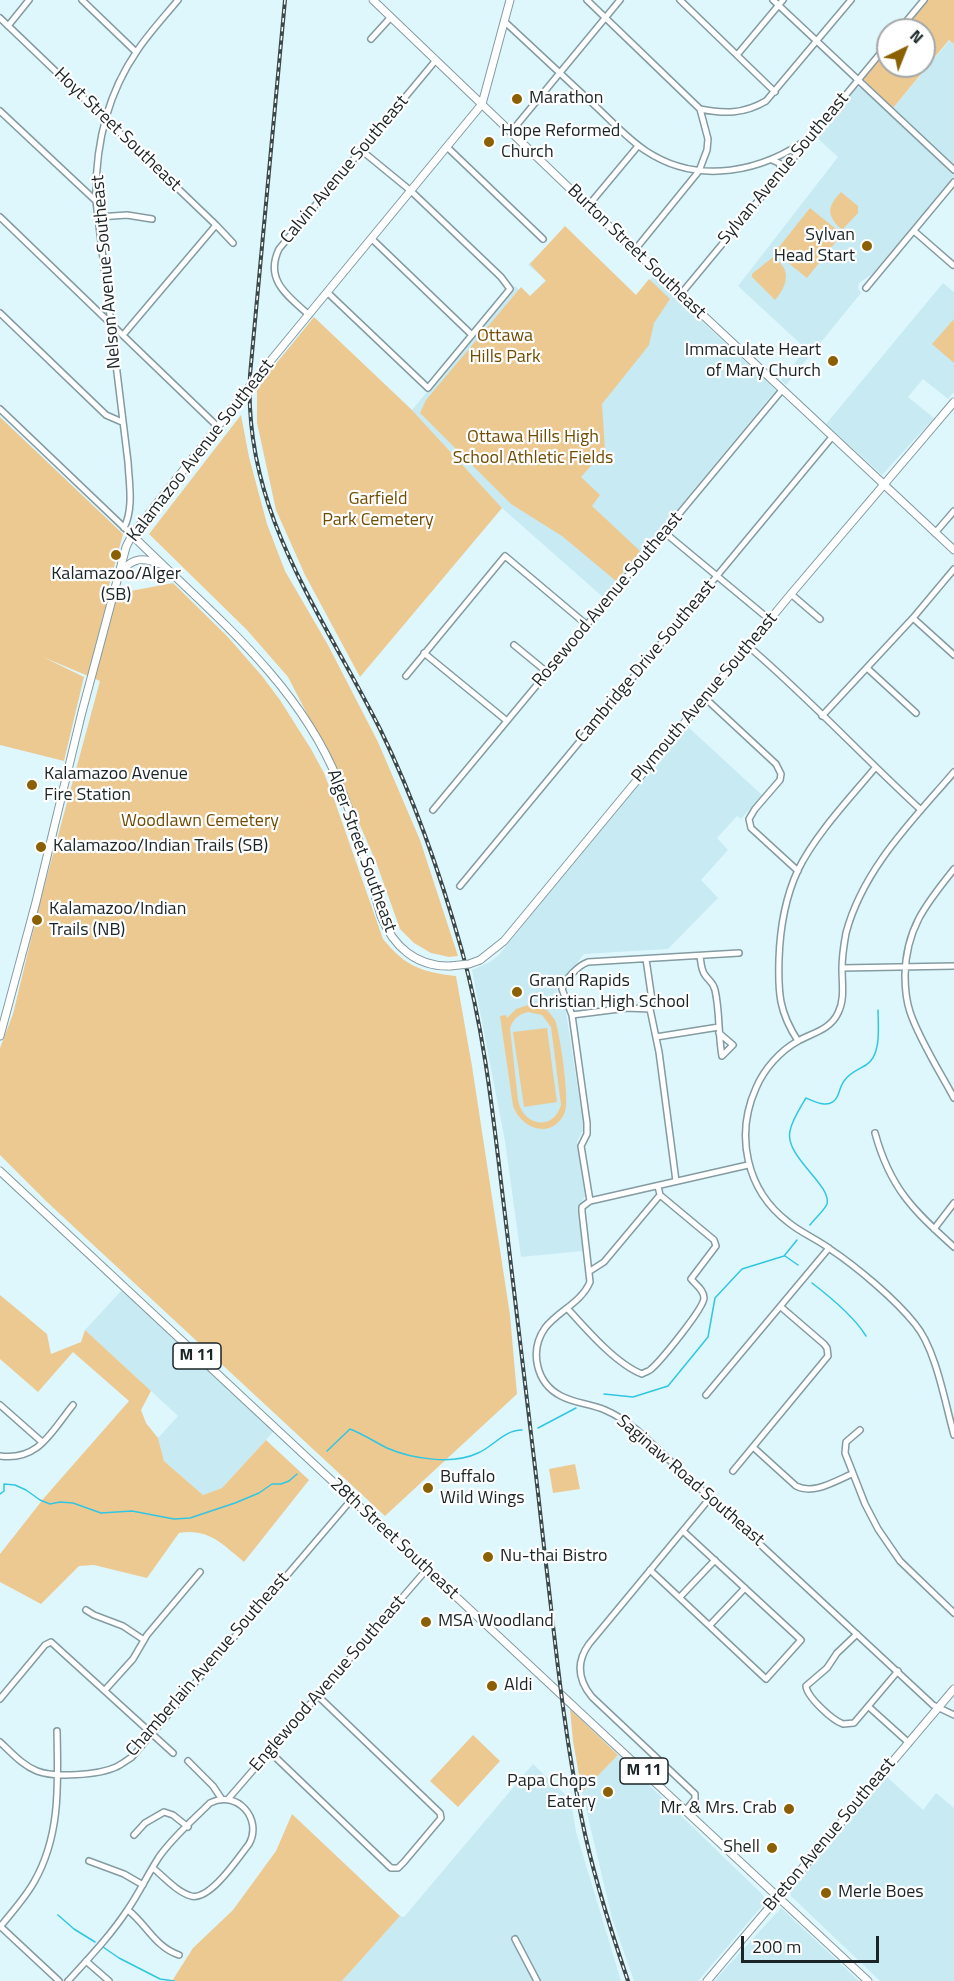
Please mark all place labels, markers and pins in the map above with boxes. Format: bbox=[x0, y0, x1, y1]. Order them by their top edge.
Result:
place label: Marathon bbox=[529, 88, 604, 110]
marker: Marathon bbox=[510, 92, 524, 106]
place label: Hope Reformed Church bbox=[501, 121, 620, 164]
marker: Hope Reformed Church bbox=[482, 135, 496, 149]
place label: Sylvan Head Start bbox=[774, 225, 855, 268]
marker: Sylvan Head Start bbox=[860, 239, 874, 253]
place label: Immaculate Heart of Mary Church bbox=[685, 340, 821, 382]
marker: Immaculate Heart of Mary Church bbox=[826, 354, 840, 368]
marker: Kalamazoo/Alger (SB) bbox=[109, 548, 123, 562]
place label: Kalamazoo/Alger (SB) bbox=[51, 564, 181, 606]
place label: Kalamazoo Avenue Fire Station bbox=[44, 764, 188, 806]
marker: Kalamazoo Avenue Fire Station bbox=[25, 778, 39, 792]
place label: Kalamazoo/Indian Trails (SB) bbox=[53, 836, 268, 858]
marker: Kalamazoo/Indian Trails (SB) bbox=[34, 840, 48, 854]
place label: Kalamazoo/Indian Trails (NB) bbox=[49, 899, 186, 942]
marker: Kalamazoo/Indian Trails (NB) bbox=[30, 913, 44, 927]
place label: Grand Rapids Christian High School bbox=[529, 971, 689, 1014]
marker: Grand Rapids Christian High School bbox=[510, 985, 524, 999]
place label: Buffalo Wild Wings bbox=[440, 1467, 525, 1510]
marker: Buffalo Wild Wings bbox=[421, 1481, 435, 1495]
place label: Nu-thai Bistro bbox=[500, 1546, 608, 1568]
marker: Nu-thai Bistro bbox=[481, 1550, 495, 1564]
place label: MSA Woodland bbox=[438, 1611, 554, 1633]
marker: MSA Woodland bbox=[419, 1615, 433, 1629]
place label: Aldi bbox=[504, 1675, 532, 1697]
marker: Aldi bbox=[485, 1679, 499, 1693]
place label: Papa Chops Eatery bbox=[507, 1771, 596, 1814]
marker: Papa Chops Eatery bbox=[601, 1785, 615, 1799]
place label: Mr. & Mrs. Crab bbox=[660, 1798, 777, 1820]
marker: Mr. & Mrs. Crab bbox=[782, 1802, 796, 1816]
place label: Shell bbox=[723, 1837, 760, 1859]
marker: Shell bbox=[765, 1841, 779, 1855]
place label: Merle Boes bbox=[838, 1882, 924, 1904]
marker: Merle Boes bbox=[819, 1886, 833, 1900]

